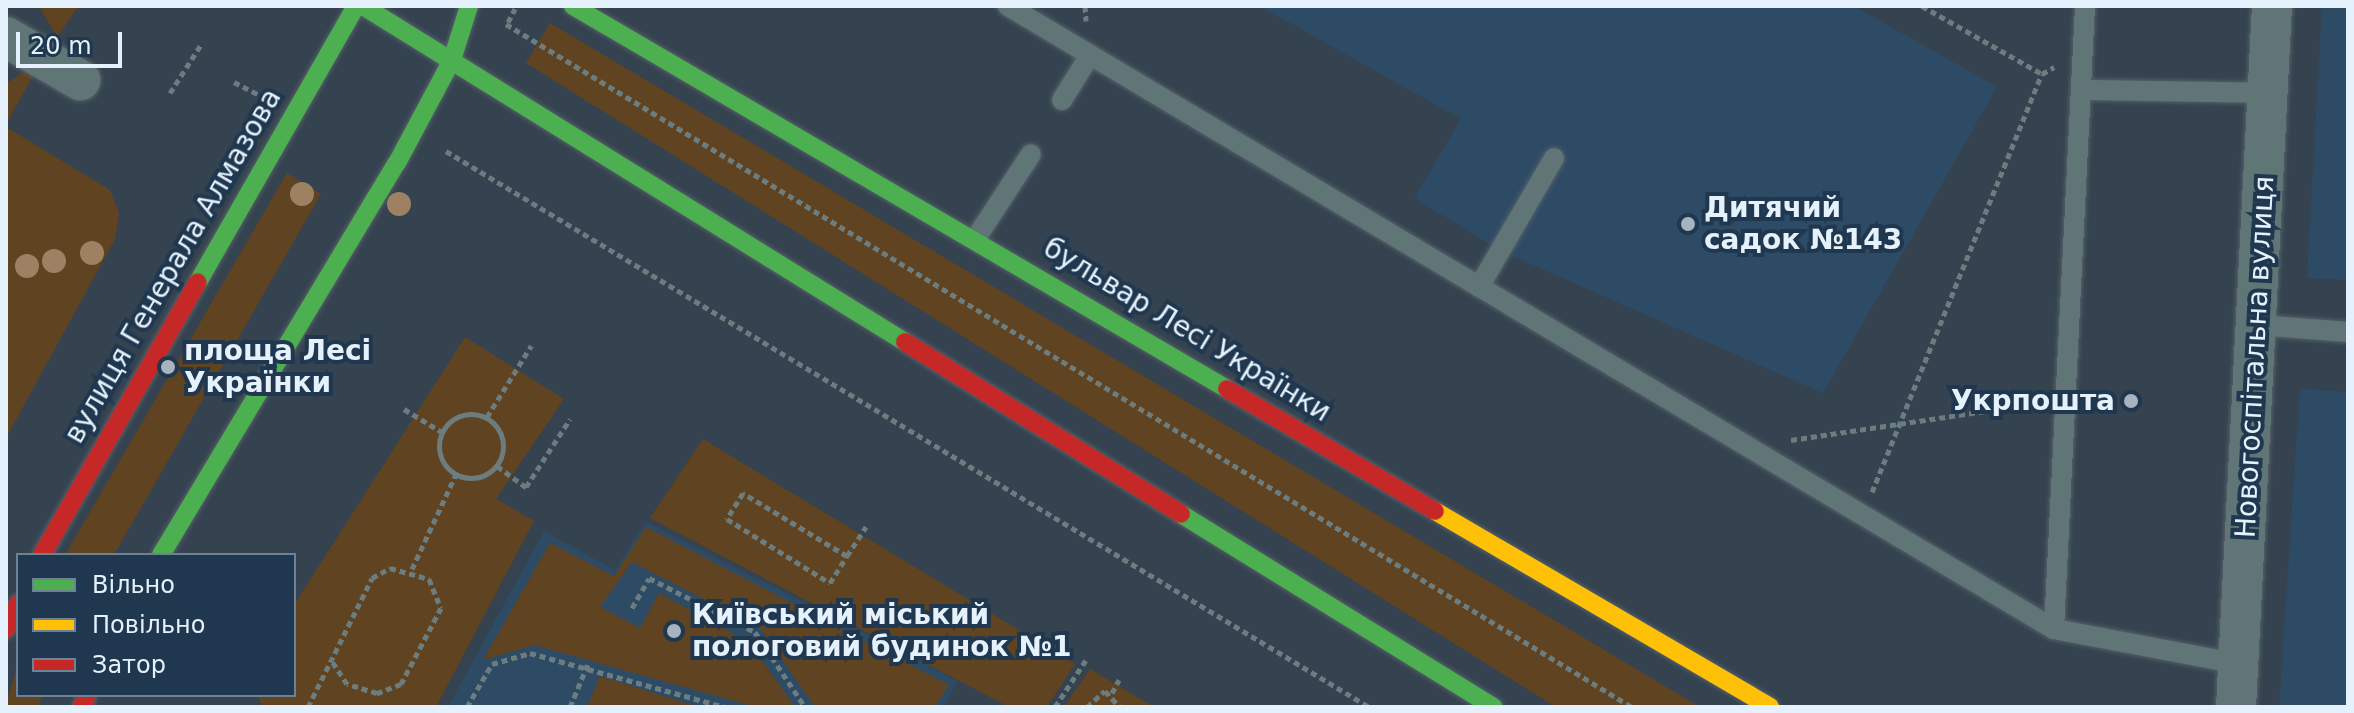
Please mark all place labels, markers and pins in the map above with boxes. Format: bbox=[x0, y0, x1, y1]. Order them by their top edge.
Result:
place label: Дитячий садок №143 bbox=[1704, 191, 1902, 257]
marker: Дитячий садок №143 bbox=[1679, 215, 1697, 233]
place label: площа Лесі Українки bbox=[184, 334, 371, 400]
marker: площа Лесі Українки bbox=[159, 358, 177, 376]
place label: Укрпошта bbox=[1951, 384, 2115, 418]
marker: Укрпошта bbox=[2122, 392, 2140, 410]
place label: Київський міський пологовий будинок №1 bbox=[692, 598, 1071, 664]
marker: Київський міський пологовий будинок №1 bbox=[663, 620, 685, 642]

